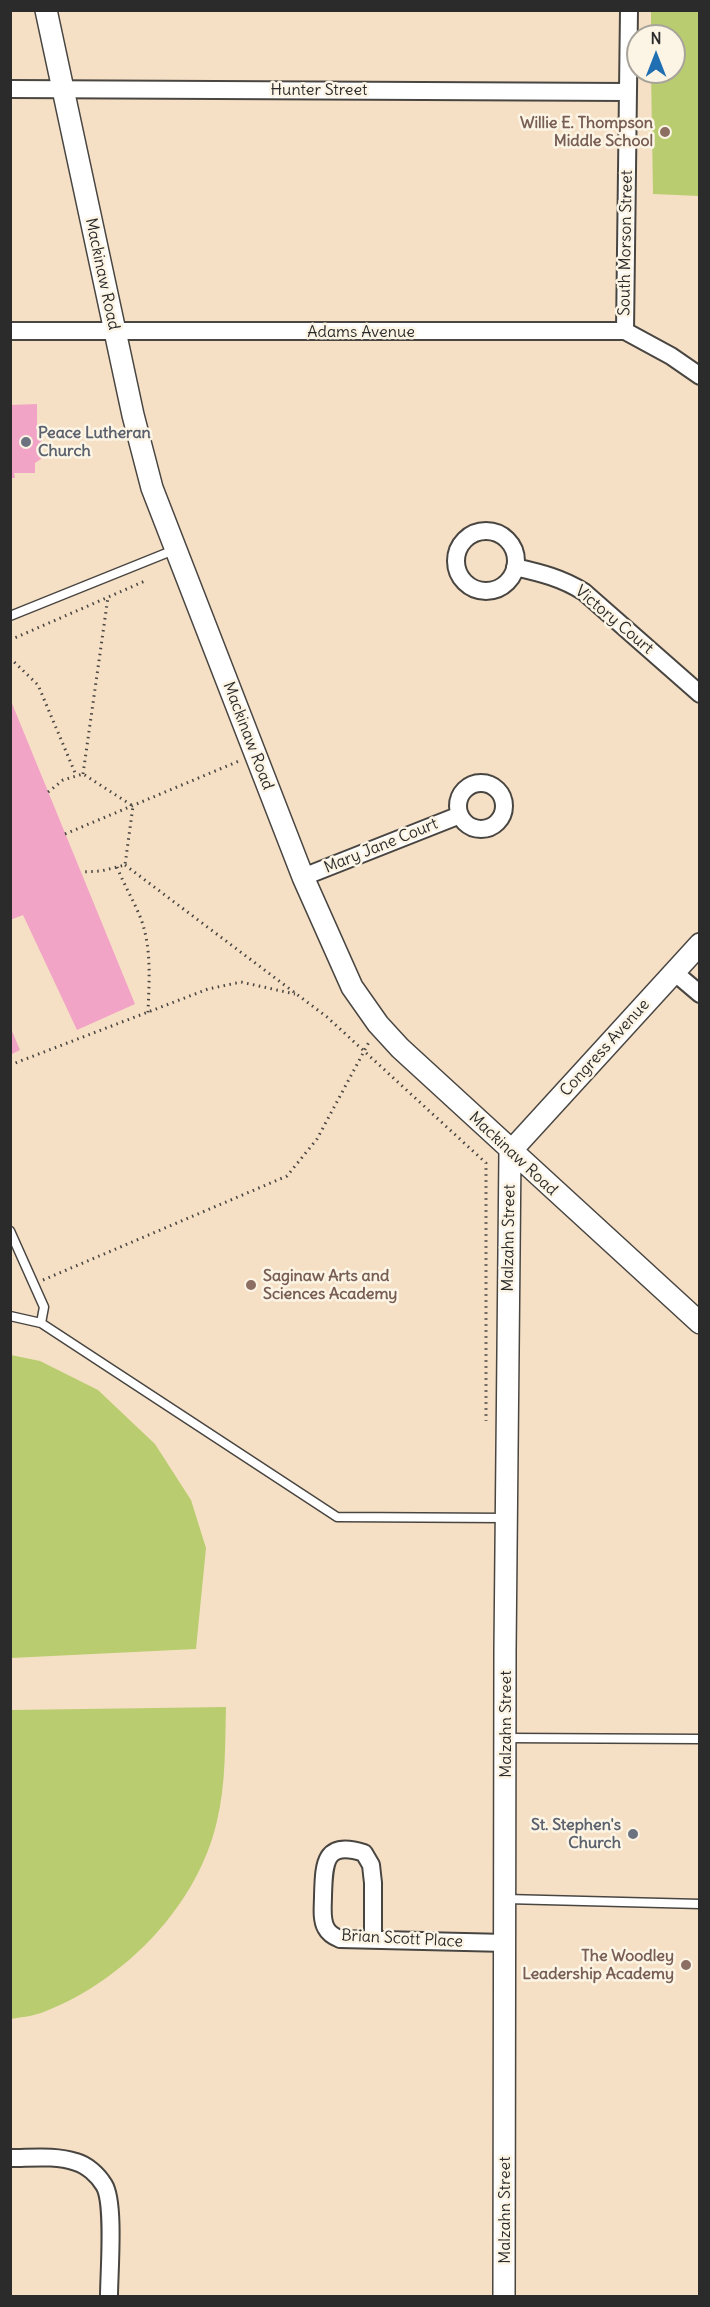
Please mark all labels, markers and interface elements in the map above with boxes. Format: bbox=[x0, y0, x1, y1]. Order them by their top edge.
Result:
north arrow bbox=[626, 24, 686, 84]
text: N bbox=[650, 28, 662, 48]
street label: Hunter Street bbox=[271, 80, 367, 100]
place label: Willie E. Thompson Middle School bbox=[520, 113, 653, 151]
marker: Willie E. Thompson Middle School bbox=[658, 125, 672, 139]
street label: South Morson Street bbox=[615, 170, 637, 316]
street label: Mackinaw Road bbox=[81, 216, 123, 332]
street label: Adams Avenue bbox=[307, 322, 415, 342]
place label: Peace Lutheran Church bbox=[38, 423, 151, 461]
marker: Peace Lutheran Church bbox=[19, 435, 33, 449]
street label: Victory Court bbox=[571, 582, 657, 658]
street label: Mackinaw Road bbox=[219, 679, 277, 793]
street label: Mary Jane Court bbox=[321, 814, 441, 878]
street label: Congress Avenue bbox=[556, 995, 654, 1101]
street label: Mackinaw Road bbox=[465, 1108, 561, 1200]
street label: Malzahn Street bbox=[498, 1184, 520, 1292]
place label: Saginaw Arts and Sciences Academy bbox=[263, 1266, 397, 1304]
marker: Saginaw Arts and Sciences Academy bbox=[244, 1278, 258, 1292]
street label: Malzahn Street bbox=[496, 1670, 516, 1778]
place label: St. Stephen's Church bbox=[531, 1815, 621, 1853]
marker: St. Stephen's Church bbox=[626, 1827, 640, 1841]
street label: Brian Scott Place bbox=[341, 1926, 463, 1952]
place label: The Woodley Leadership Academy bbox=[522, 1946, 674, 1984]
marker: The Woodley Leadership Academy bbox=[679, 1958, 693, 1972]
street label: Malzahn Street bbox=[495, 2156, 515, 2264]

